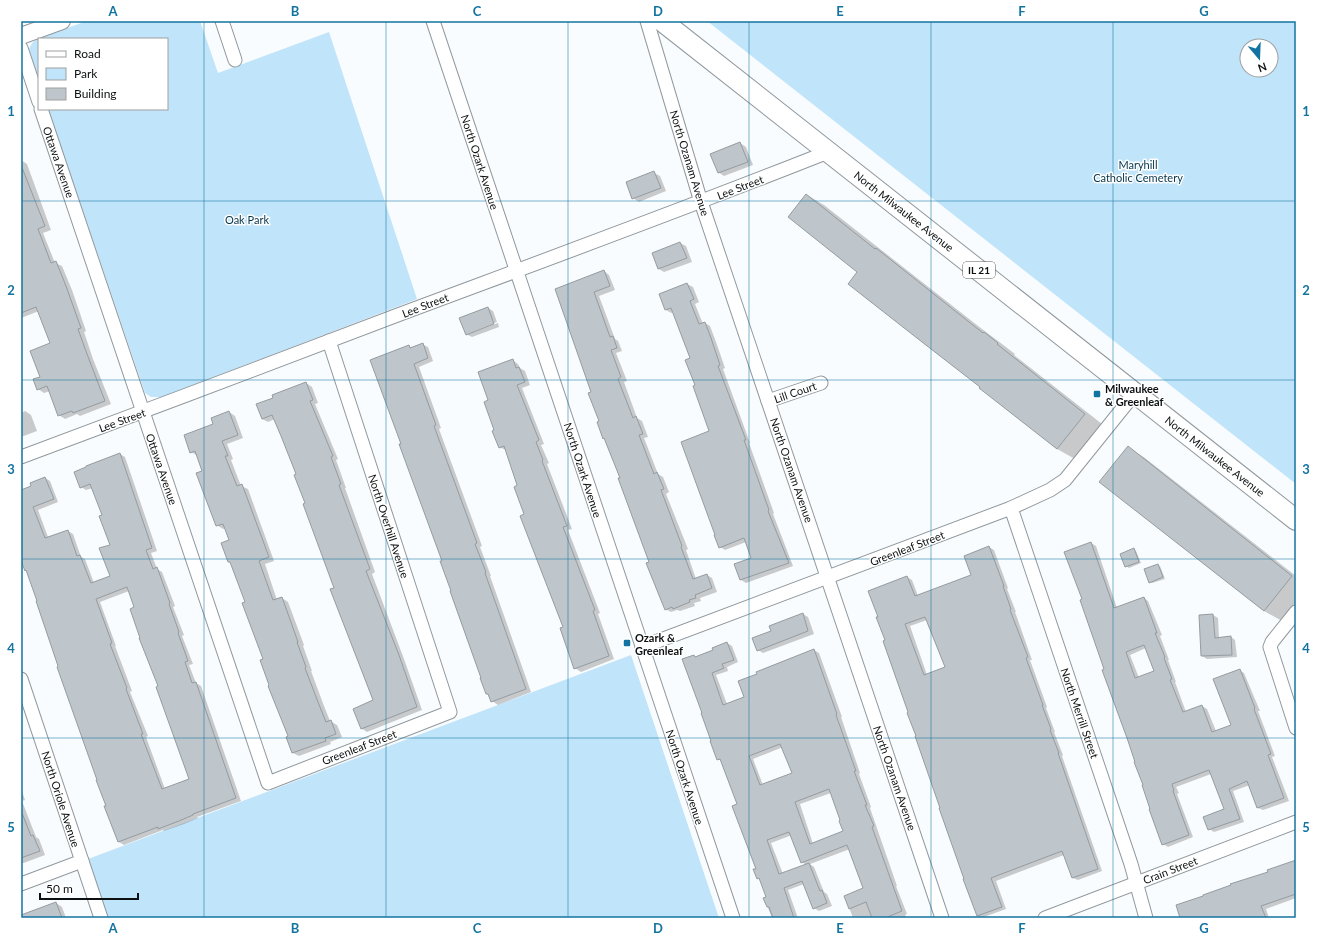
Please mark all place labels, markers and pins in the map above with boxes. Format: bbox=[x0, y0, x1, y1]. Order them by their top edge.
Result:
place label: Milwaukee & Greenleaf bbox=[1105, 382, 1164, 408]
marker: Milwaukee & Greenleaf bbox=[1092, 389, 1102, 399]
place label: Ozark & Greenleaf bbox=[635, 631, 683, 657]
marker: Ozark & Greenleaf bbox=[622, 638, 632, 648]

